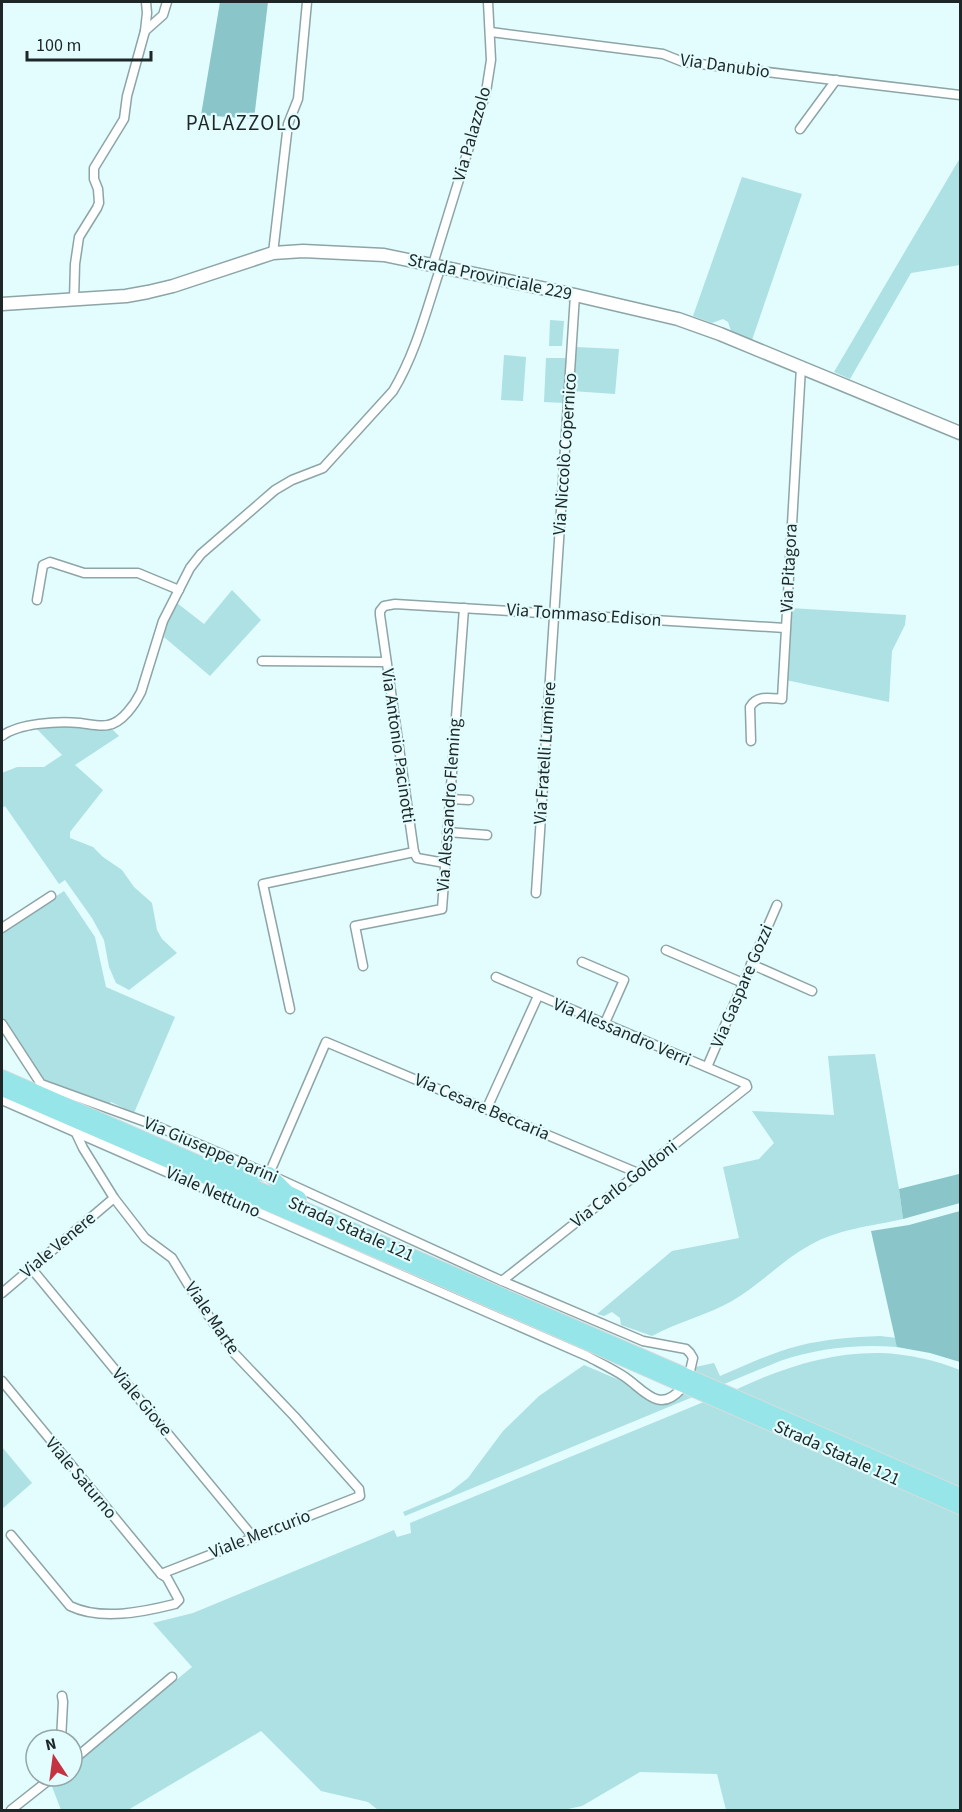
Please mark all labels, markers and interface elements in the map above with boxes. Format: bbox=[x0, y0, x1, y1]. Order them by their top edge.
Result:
scale bar bbox=[27, 24, 152, 62]
text: 100 m bbox=[36, 33, 81, 58]
street label: Via Danubio bbox=[679, 47, 771, 85]
street label: Via Palazzolo bbox=[447, 84, 497, 184]
district label: PALAZZOLO bbox=[186, 108, 302, 138]
street label: Strada Provinciale 229 bbox=[406, 247, 574, 307]
street label: Via Niccolò Copernico bbox=[547, 372, 583, 536]
street label: Via Pitagora bbox=[774, 523, 804, 613]
street label: Via Tommaso Edison bbox=[506, 597, 662, 633]
street label: Via Antonio Pacinotti bbox=[375, 667, 421, 825]
street label: Via Fratelli Lumiere bbox=[528, 681, 562, 825]
street label: Via Alessandro Fleming bbox=[430, 717, 468, 893]
street label: Via Gaspare Gozzi bbox=[705, 920, 779, 1052]
street label: Via Alessandro Verri bbox=[549, 992, 695, 1072]
street label: Via Cesare Beccaria bbox=[410, 1067, 554, 1147]
street label: Via Giuseppe Parini bbox=[140, 1110, 282, 1190]
street label: Via Carlo Goldoni bbox=[565, 1134, 683, 1234]
street label: Viale Nettuno bbox=[162, 1160, 264, 1224]
street label: Strada Statale 121 bbox=[284, 1190, 418, 1268]
street label: Viale Venere bbox=[15, 1206, 101, 1284]
street label: Viale Marte bbox=[178, 1277, 246, 1359]
street label: Viale Giove bbox=[106, 1362, 178, 1442]
street label: Strada Statale 121 bbox=[770, 1414, 904, 1492]
street label: Viale Saturno bbox=[39, 1432, 123, 1524]
street label: Viale Mercurio bbox=[206, 1503, 314, 1565]
north arrow bbox=[24, 1728, 84, 1788]
text: N bbox=[43, 1732, 59, 1756]

